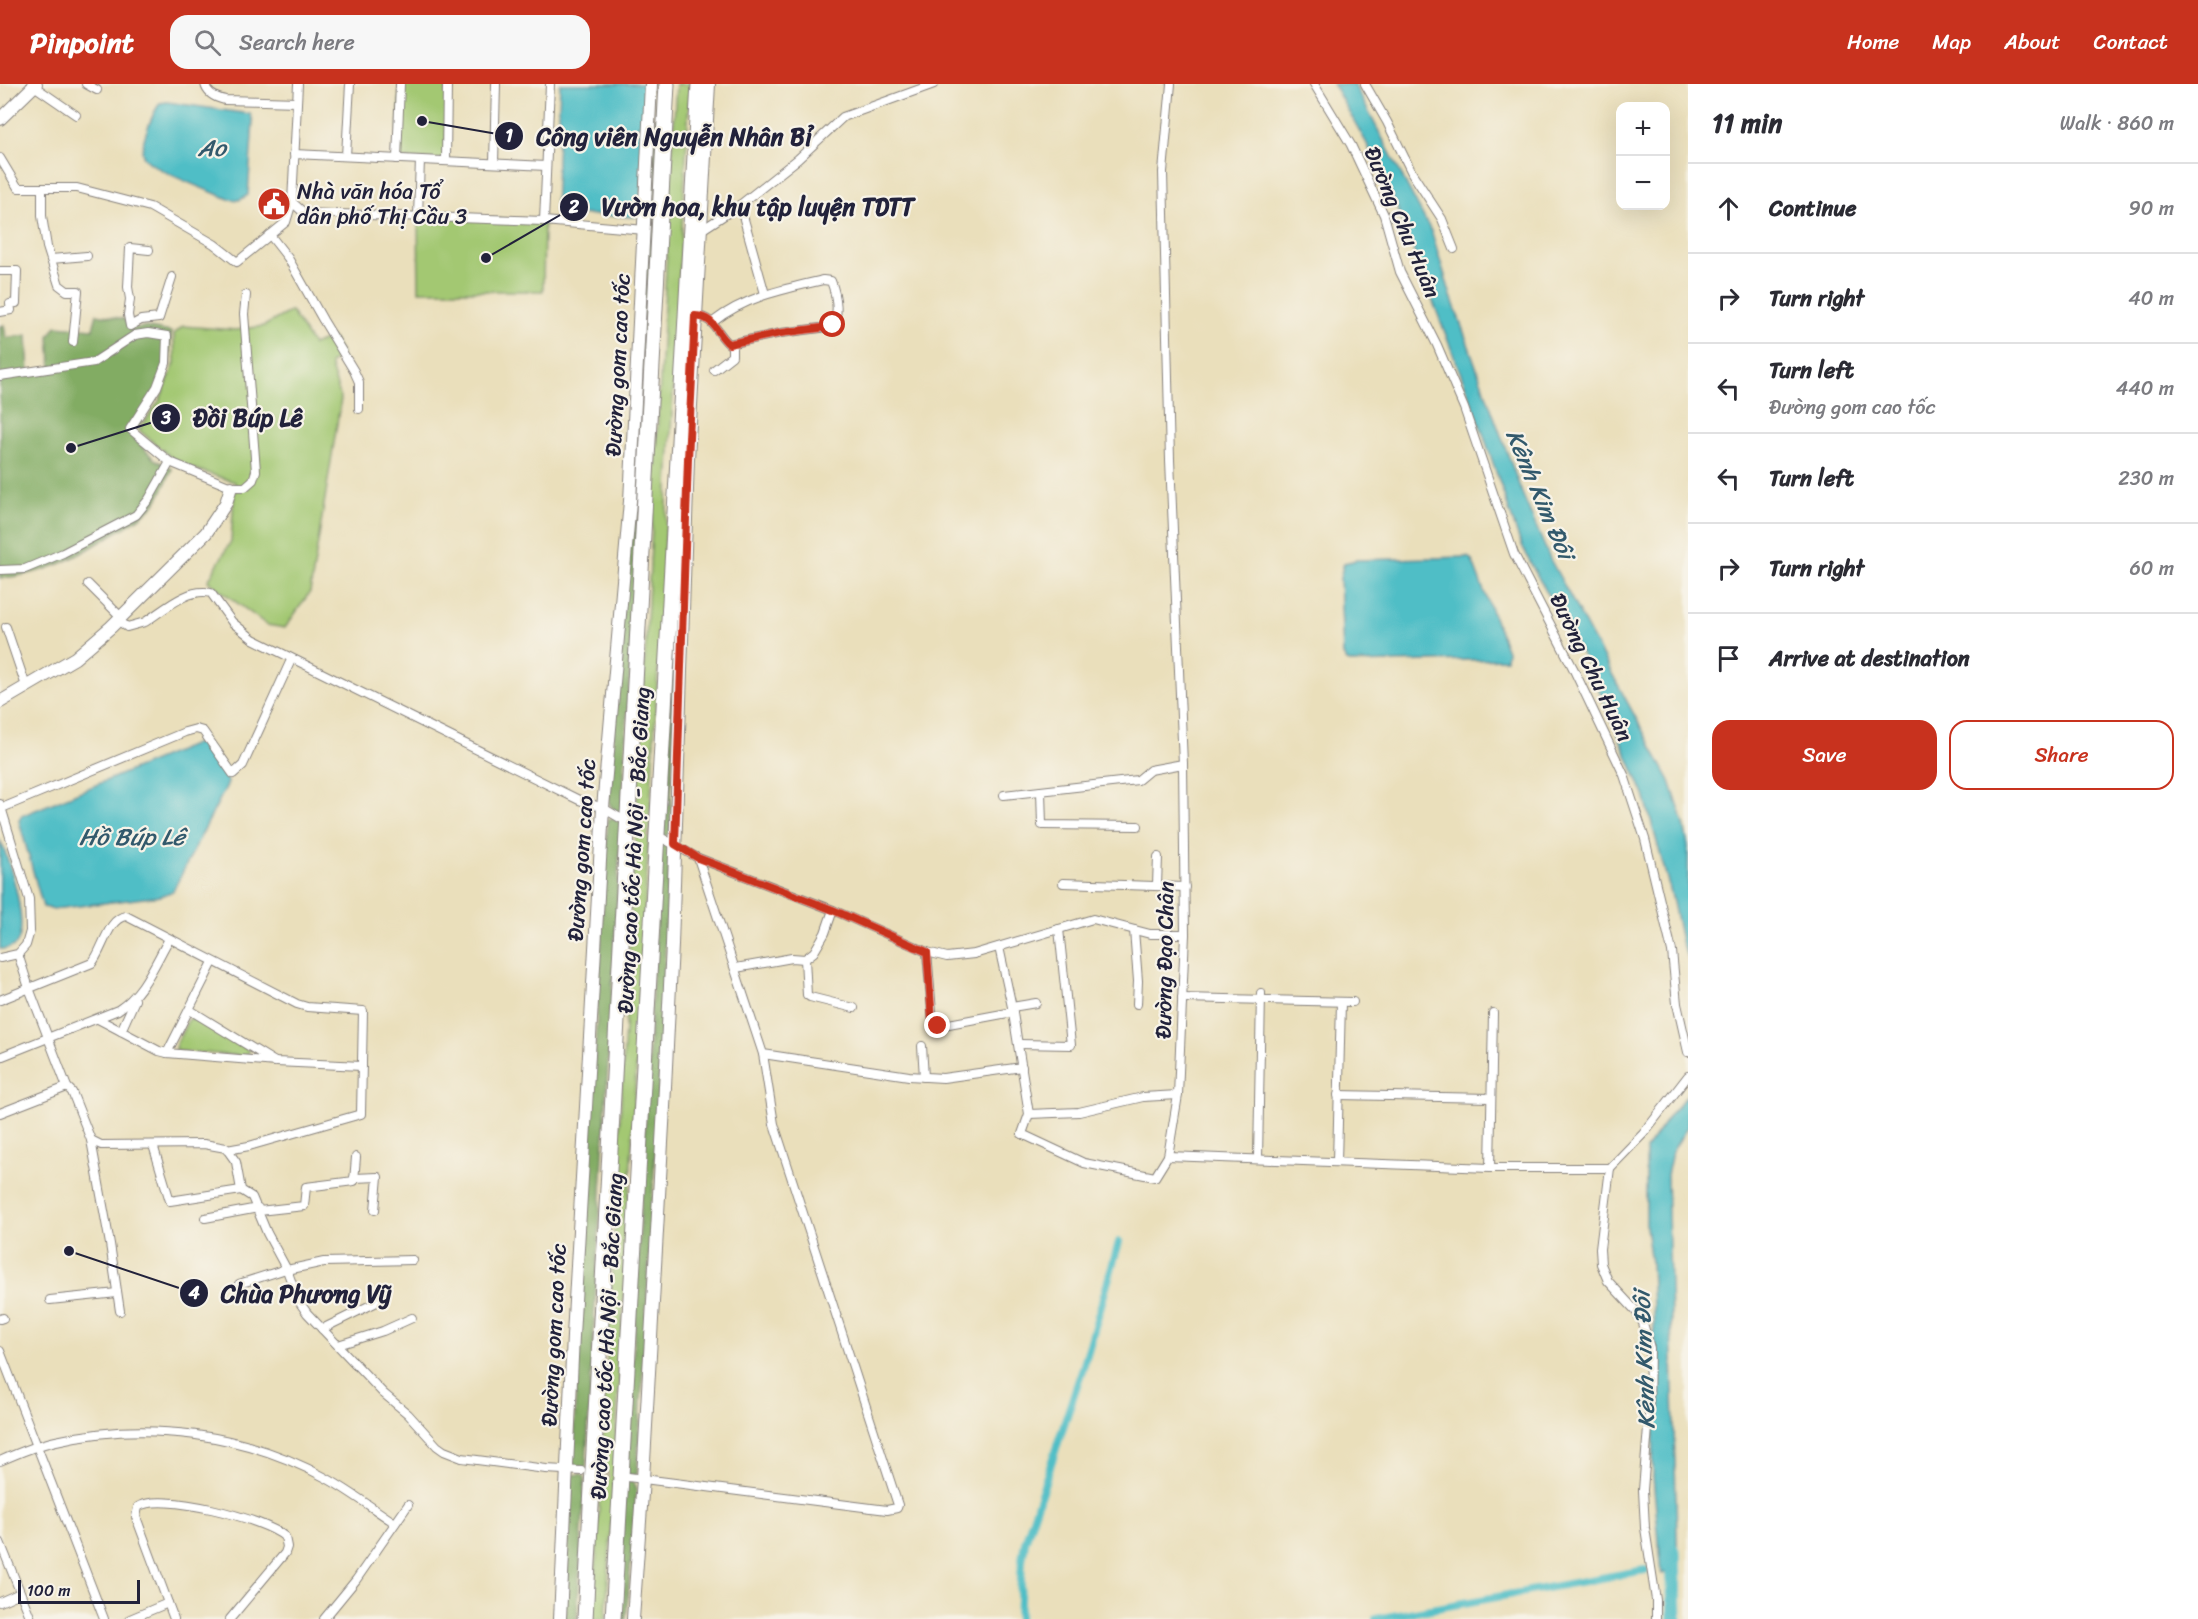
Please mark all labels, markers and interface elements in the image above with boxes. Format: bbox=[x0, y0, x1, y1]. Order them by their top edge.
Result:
search box bbox=[170, 15, 590, 69]
text: Pinpoint bbox=[30, 18, 134, 67]
text: Search here bbox=[239, 23, 355, 62]
text: Home bbox=[1847, 23, 1899, 61]
text: Map bbox=[1932, 23, 1971, 61]
text: About bbox=[2004, 23, 2061, 61]
text: Contact bbox=[2094, 23, 2168, 61]
icon: search bbox=[191, 26, 224, 59]
text: 11 min bbox=[1712, 100, 1782, 146]
map controls bbox=[1616, 102, 1670, 210]
button: + bbox=[1616, 102, 1670, 156]
text: Walk · 860 m bbox=[2060, 106, 2174, 141]
callout: Công viên Nguyễn Nhân Bỉ bbox=[494, 115, 824, 157]
text: Công viên Nguyễn Nhân Bỉ bbox=[535, 116, 815, 158]
text: 1 bbox=[505, 120, 513, 152]
water label: Ao bbox=[197, 127, 228, 169]
street label: Đường Chu Huân bbox=[1353, 140, 1452, 304]
button: − bbox=[1616, 156, 1670, 210]
place label: Nhà văn hóa Tổ dân phố Thị Cầu 3 bbox=[297, 172, 467, 236]
public building icon: Nhà văn hóa Tổ dân phố Thị Cầu 3 bbox=[256, 186, 292, 222]
callout: Vườn hoa, khu tập luyện TDTT bbox=[559, 186, 926, 228]
text: Vườn hoa, khu tập luyện TDTT bbox=[602, 186, 916, 228]
text: Continue bbox=[1769, 189, 1857, 228]
text: 2 bbox=[568, 191, 580, 223]
text: 90 m bbox=[2129, 191, 2174, 226]
icon: ahead bbox=[1712, 192, 1745, 225]
street label: Đường gom cao tốc bbox=[593, 273, 642, 457]
text: Turn right bbox=[1769, 279, 1864, 318]
text: 40 m bbox=[2128, 281, 2174, 316]
icon: right bbox=[1712, 282, 1745, 315]
route start bbox=[819, 311, 845, 337]
text: Turn left bbox=[1769, 351, 1854, 390]
text: 440 m bbox=[2116, 371, 2174, 406]
icon: left bbox=[1712, 372, 1745, 405]
text: Đường gom cao tốc bbox=[1769, 390, 1935, 425]
callout: Đồi Búp Lê bbox=[151, 397, 315, 439]
text: Đồi Búp Lê bbox=[192, 397, 304, 439]
text: 3 bbox=[160, 402, 171, 434]
water label: Kênh Kim Đôi bbox=[1494, 422, 1588, 570]
text: Turn left bbox=[1769, 459, 1854, 498]
text: 230 m bbox=[2118, 461, 2174, 496]
icon: left bbox=[1712, 462, 1745, 495]
text: Turn right bbox=[1769, 549, 1864, 588]
text: 60 m bbox=[2129, 551, 2174, 586]
icon: right bbox=[1712, 552, 1745, 585]
street label: Đường Chu Huân bbox=[1539, 586, 1645, 748]
text: Arrive at destination bbox=[1769, 639, 1970, 678]
icon: arrive bbox=[1712, 642, 1745, 675]
street label: Đường cao tốc Hà Nội - Bắc Giang bbox=[605, 686, 662, 1014]
button: Save bbox=[1712, 720, 1937, 790]
button: Share bbox=[1949, 720, 2174, 790]
street label: Đường gom cao tốc bbox=[556, 757, 607, 943]
water label: Hồ Búp Lê bbox=[79, 816, 189, 858]
street label: Đường Đạo Chân bbox=[1144, 881, 1185, 1039]
route end bbox=[924, 1012, 950, 1038]
street label: Đường cao tốc Hà Nội - Bắc Giang bbox=[578, 1172, 635, 1500]
street label: Đường gom cao tốc bbox=[529, 1243, 578, 1427]
callout: Chùa Phương Vỹ bbox=[179, 1272, 404, 1314]
text: Chùa Phương Vỹ bbox=[220, 1273, 392, 1315]
text: 4 bbox=[187, 1277, 200, 1309]
water label: Kênh Kim Đôi bbox=[1620, 1286, 1667, 1430]
text: 100 m bbox=[27, 1576, 71, 1605]
scale bar bbox=[18, 1577, 140, 1604]

